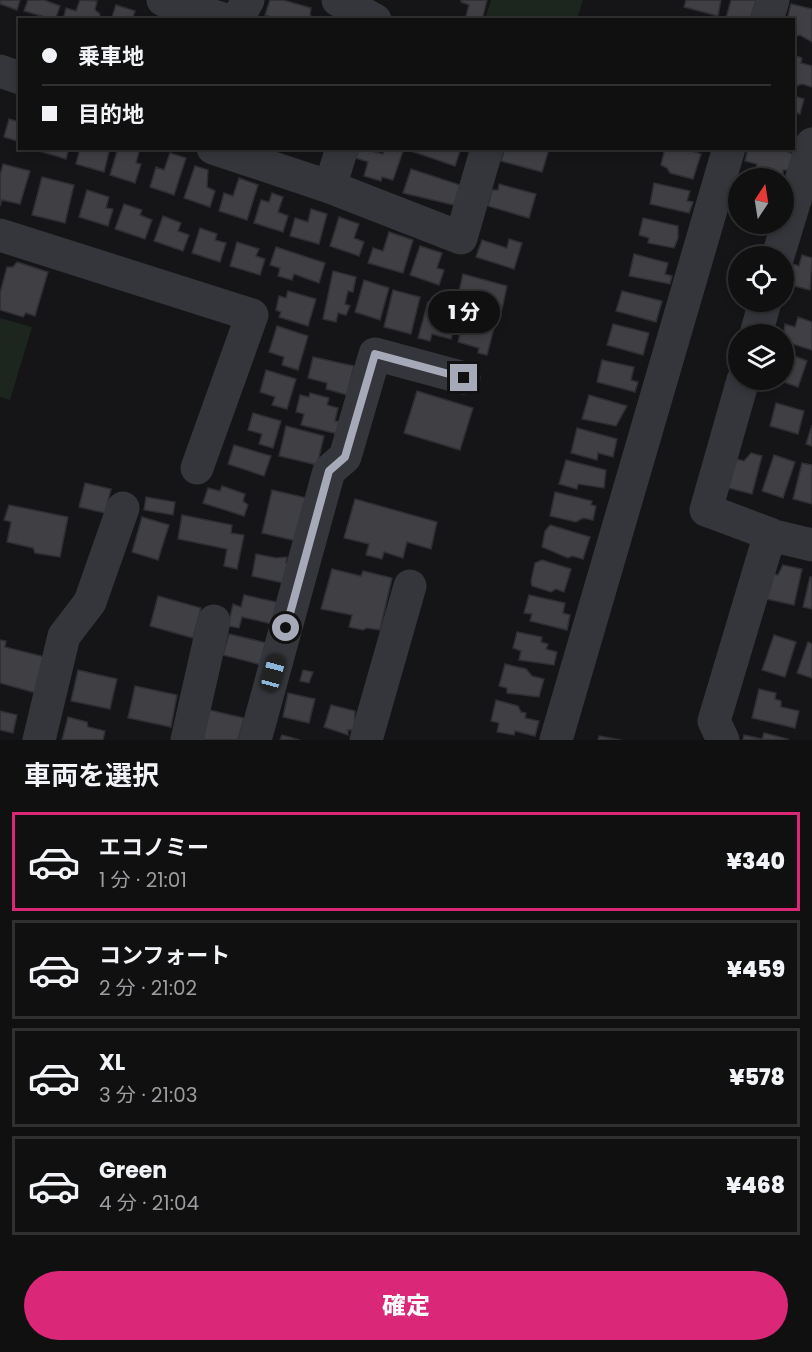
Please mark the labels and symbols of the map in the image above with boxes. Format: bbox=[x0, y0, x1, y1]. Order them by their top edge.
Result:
north arrow bbox=[728, 168, 794, 234]
callout: 1 分 bbox=[428, 291, 500, 333]
route end bbox=[450, 364, 477, 391]
route start bbox=[272, 614, 299, 641]
car bbox=[260, 653, 286, 693]

